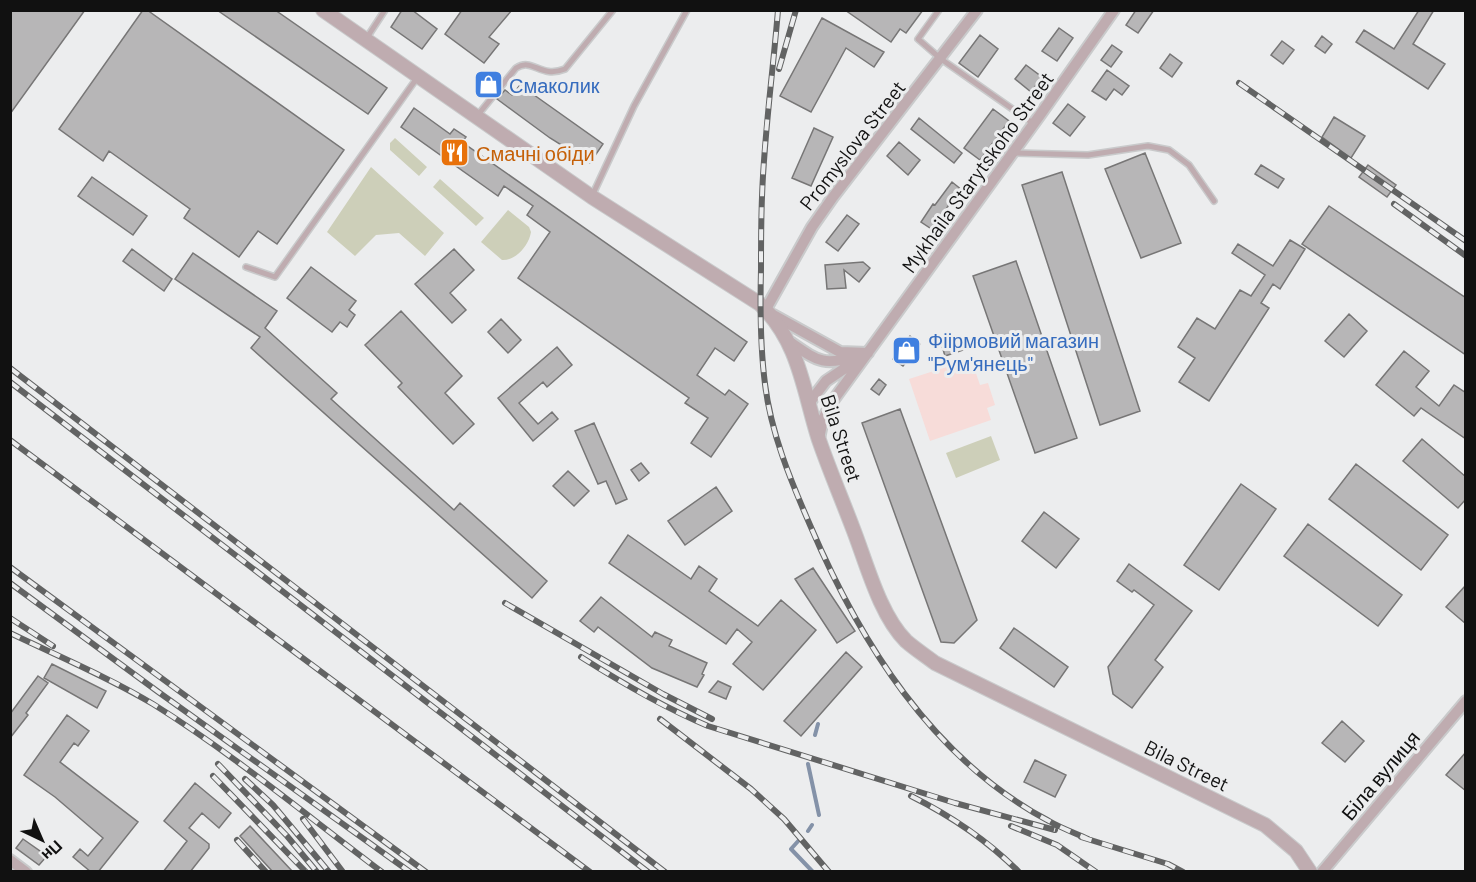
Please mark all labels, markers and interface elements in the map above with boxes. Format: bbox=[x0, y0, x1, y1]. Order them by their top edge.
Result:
street label: Mykhaila Starytskoho Street bbox=[896, 67, 1058, 277]
shop icon: Смаколик bbox=[472, 69, 504, 101]
place label: Смаколик bbox=[509, 73, 600, 97]
street label: Promyslova Street bbox=[794, 75, 910, 215]
restaurant icon: Смачні обіди bbox=[439, 137, 471, 169]
place label: Смачні обіди bbox=[476, 141, 595, 165]
place label: Фіірмовий магазин "Рум'янець" bbox=[928, 328, 1099, 375]
shop icon: Фіірмовий магазин "Рум'янець" bbox=[891, 335, 923, 367]
street label: Bila Street bbox=[817, 391, 867, 485]
street label: Біла вулиця bbox=[1336, 725, 1424, 825]
street label: Bila Street bbox=[1141, 734, 1233, 796]
north arrow bbox=[12, 810, 72, 870]
text: Пн bbox=[39, 837, 67, 865]

